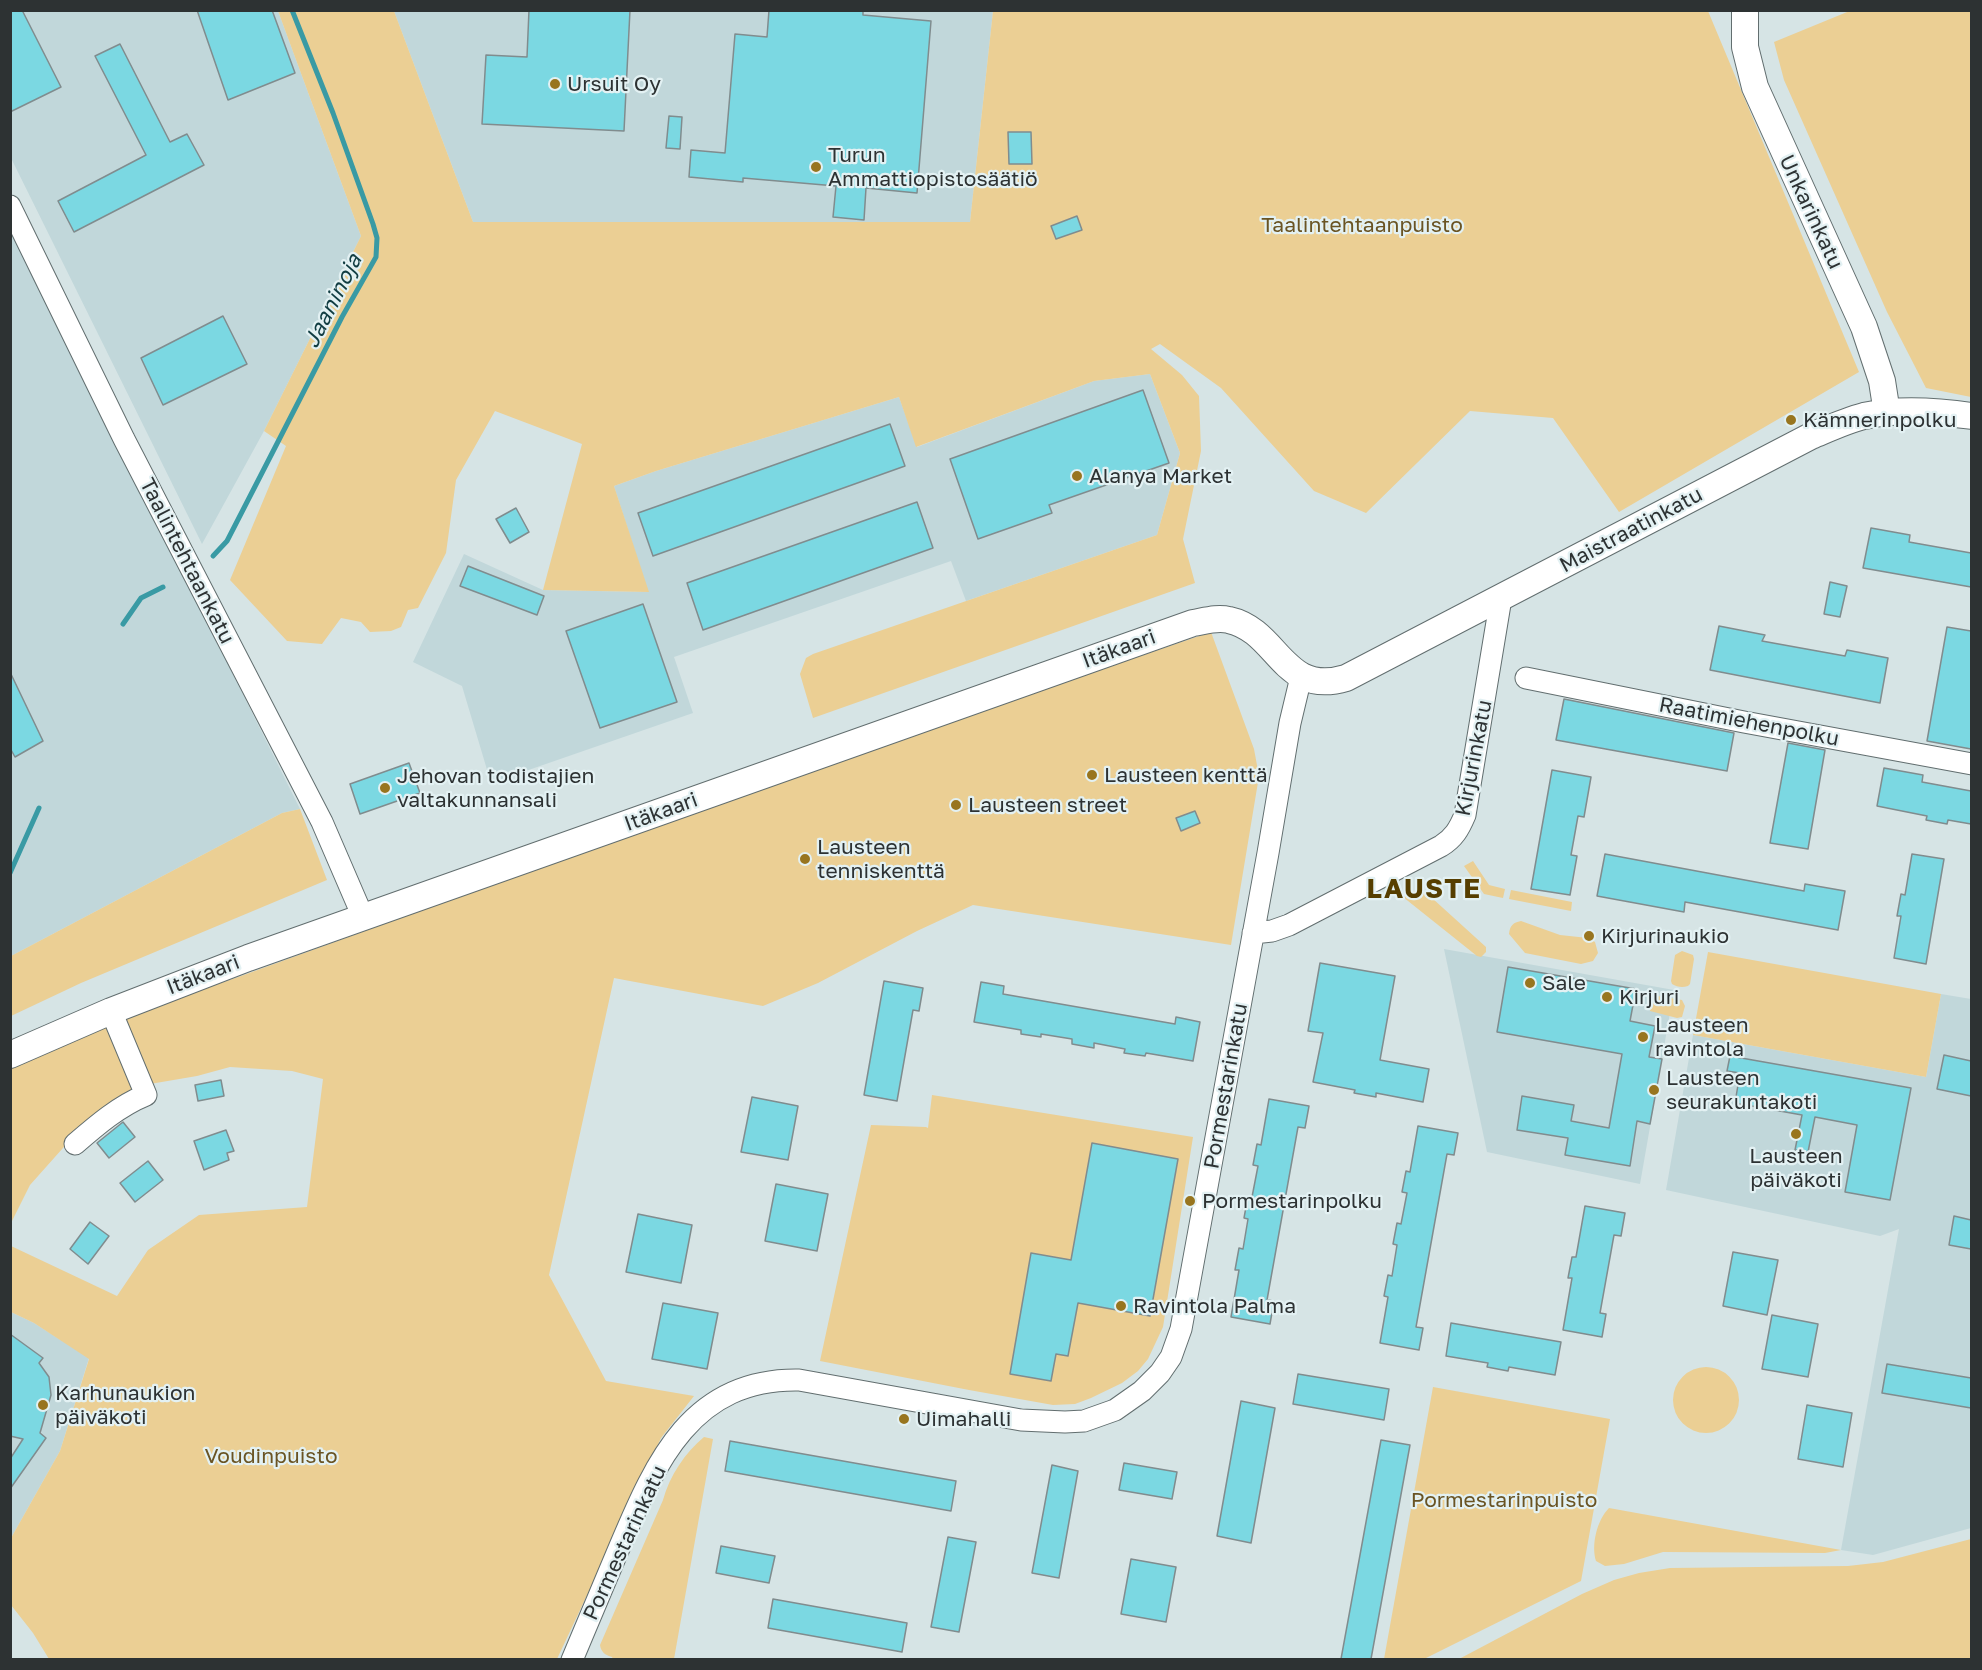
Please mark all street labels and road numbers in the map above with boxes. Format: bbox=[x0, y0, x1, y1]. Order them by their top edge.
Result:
street label: Unkarinkatu bbox=[1774, 151, 1848, 273]
street label: Taalintehtaankatu bbox=[134, 474, 240, 648]
street label: Maistraatinkatu bbox=[1555, 482, 1707, 578]
street label: Itäkaari bbox=[1079, 624, 1159, 674]
street label: Raatimiehenpolku bbox=[1657, 692, 1841, 752]
street label: Kirjurinkatu bbox=[1450, 698, 1498, 818]
street label: Itäkaari bbox=[621, 787, 701, 837]
street label: Itäkaari bbox=[163, 950, 243, 1000]
street label: Pormestarinkatu bbox=[1199, 1001, 1253, 1171]
street label: Pormestarinkatu bbox=[578, 1462, 672, 1624]

